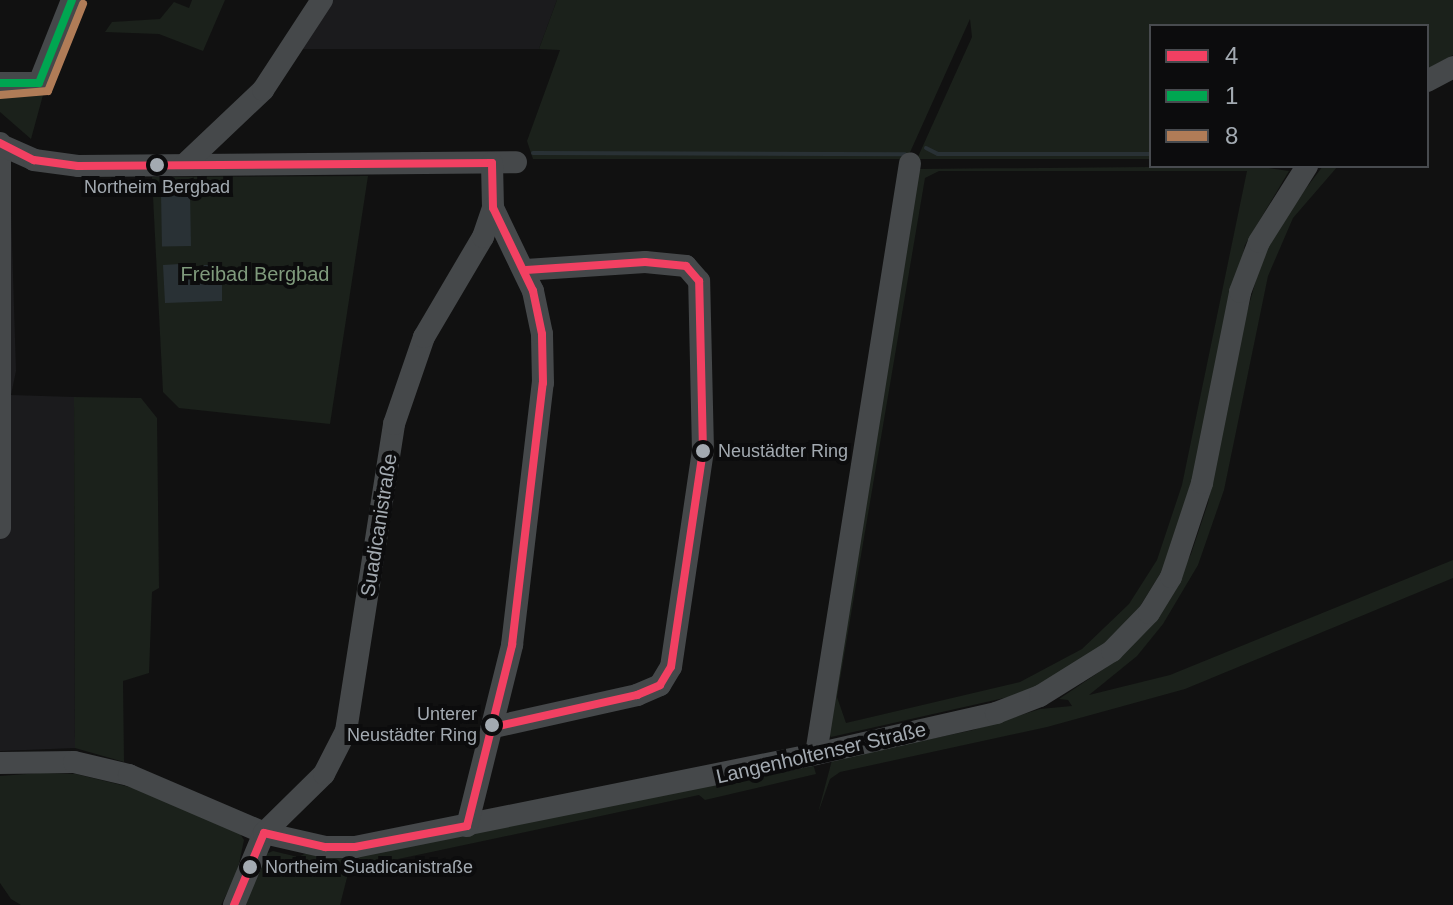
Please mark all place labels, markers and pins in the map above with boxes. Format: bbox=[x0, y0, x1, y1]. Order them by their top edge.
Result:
marker: Northeim Bergbad bbox=[149, 157, 165, 173]
place label: Northeim Bergbad bbox=[84, 176, 230, 198]
place label: Neustädter Ring bbox=[718, 440, 848, 462]
marker: Neustädter Ring bbox=[695, 443, 711, 459]
place label: Unterer Neustädter Ring bbox=[347, 704, 477, 746]
marker: Unterer Neustädter Ring bbox=[484, 717, 500, 733]
place label: Northeim Suadicanistraße bbox=[265, 856, 473, 878]
marker: Northeim Suadicanistraße bbox=[242, 859, 258, 875]

